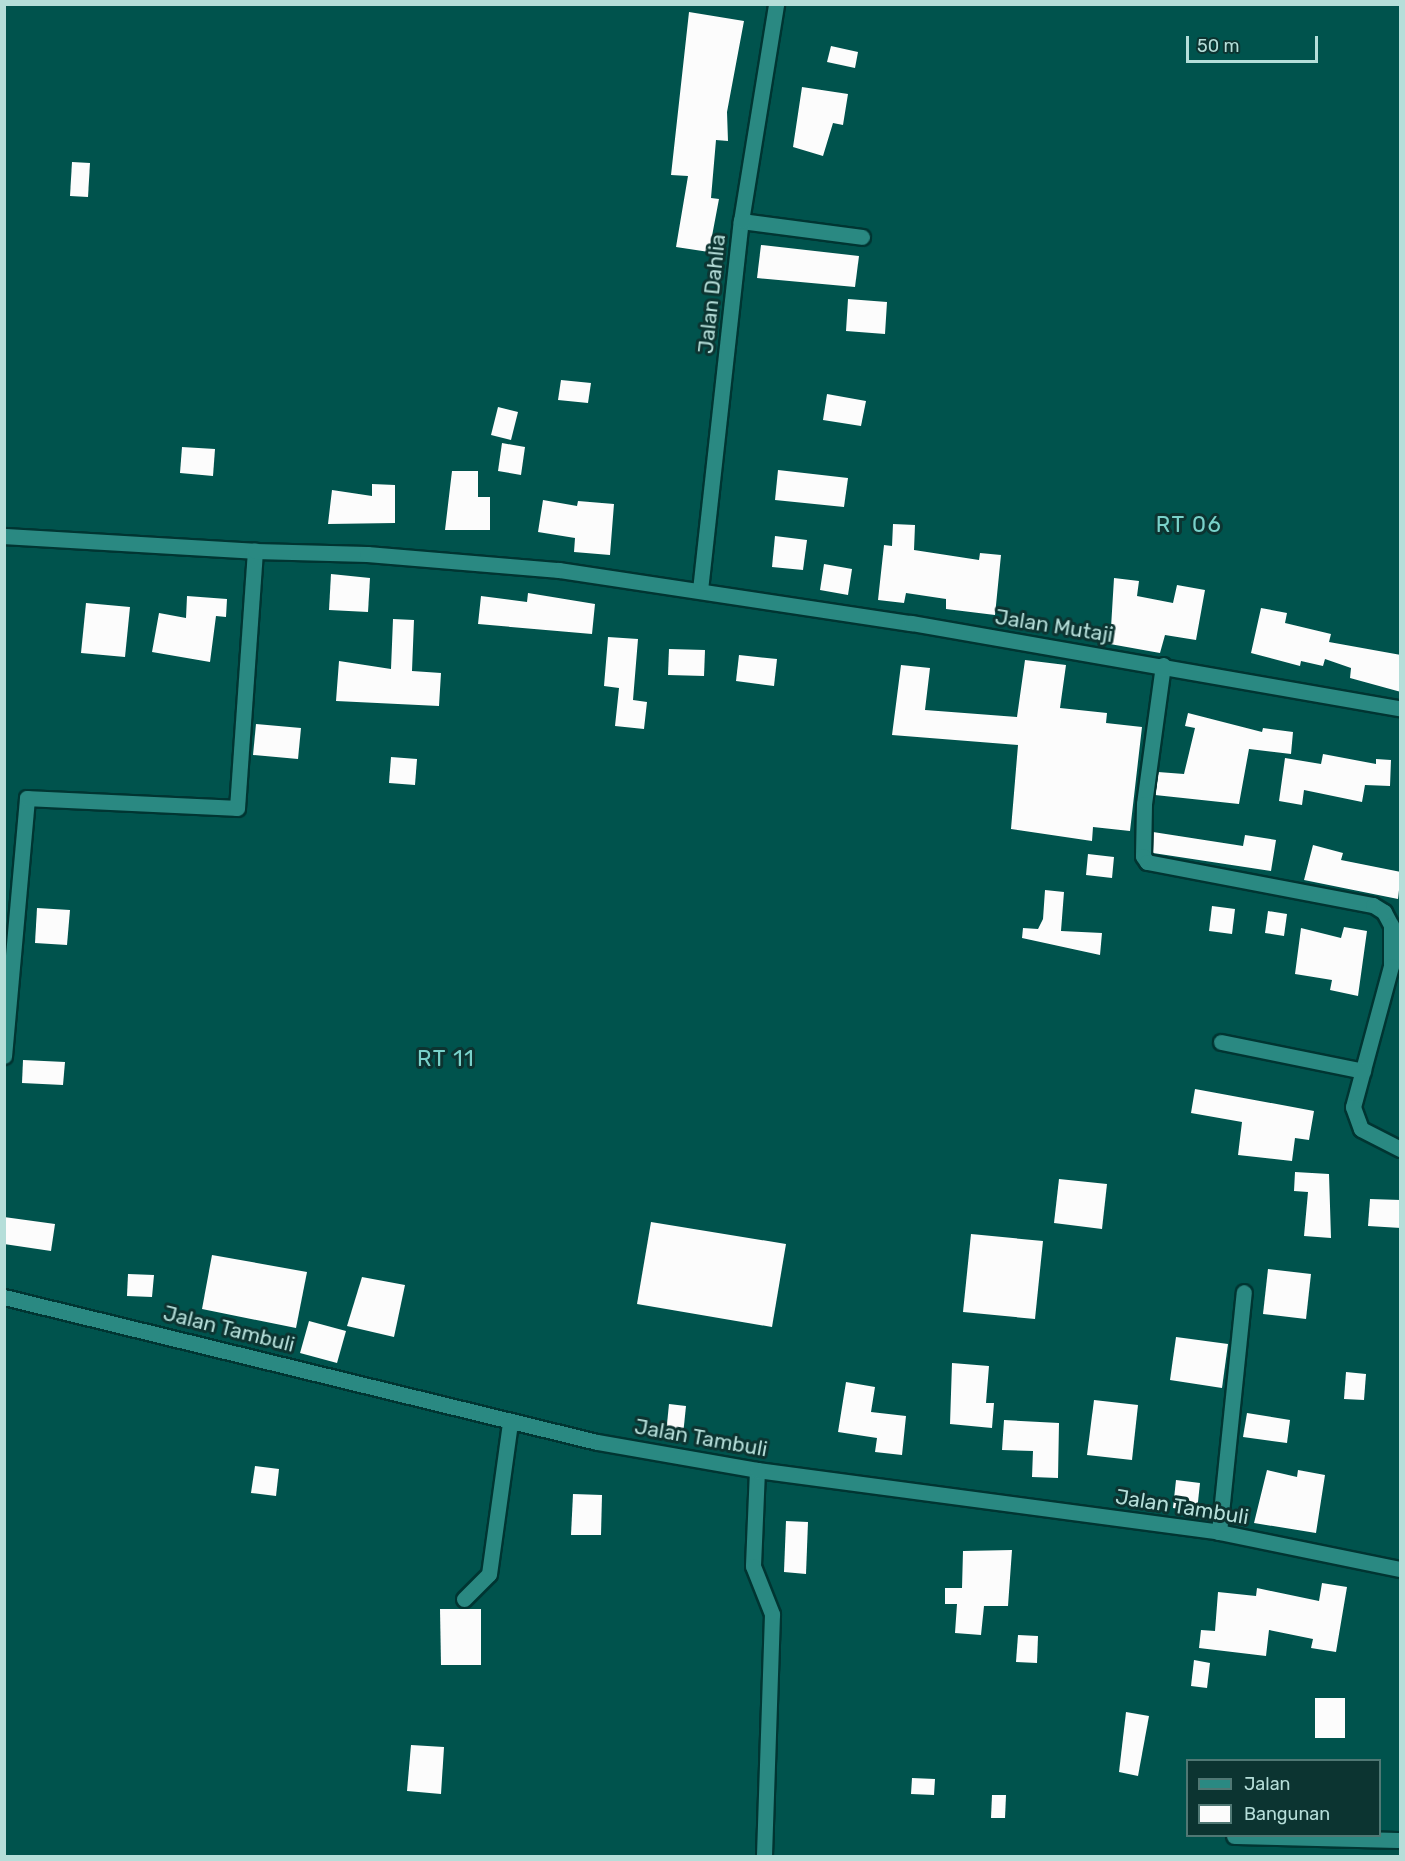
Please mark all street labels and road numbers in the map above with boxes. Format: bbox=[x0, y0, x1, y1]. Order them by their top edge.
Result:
street label: Jalan Dahlia bbox=[693, 233, 731, 355]
street label: Jalan Mutaji bbox=[993, 604, 1115, 648]
street label: Jalan Tambuli bbox=[160, 1300, 298, 1358]
street label: Jalan Tambuli bbox=[632, 1414, 770, 1462]
street label: Jalan Tambuli bbox=[1113, 1484, 1251, 1530]

